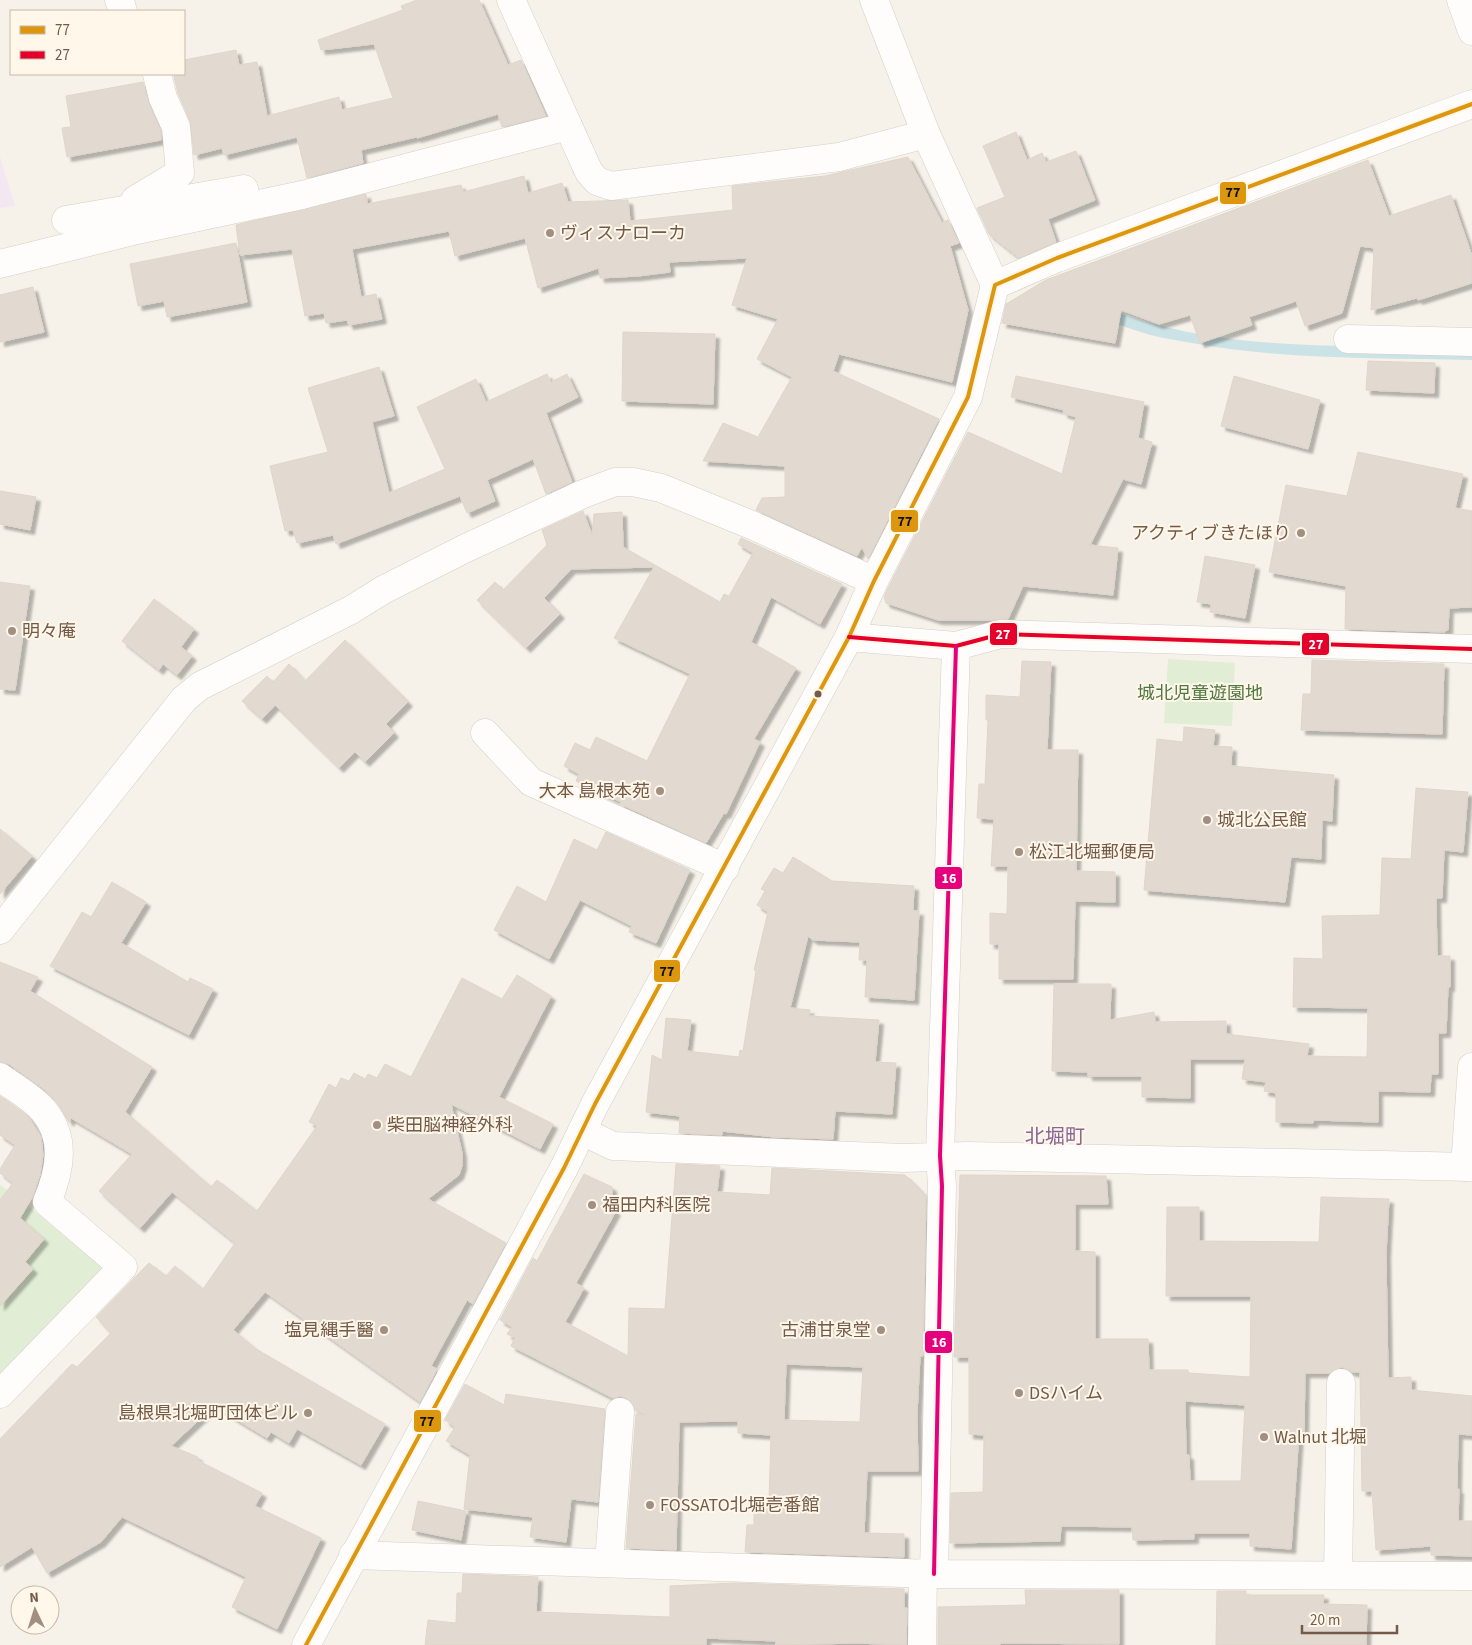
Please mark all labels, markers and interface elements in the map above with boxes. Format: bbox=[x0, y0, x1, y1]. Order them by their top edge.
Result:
legend bbox=[10, 10, 185, 75]
text: 77 bbox=[55, 20, 70, 41]
text: 27 bbox=[55, 45, 70, 66]
line badge: 77 bbox=[1219, 181, 1247, 205]
text: 77 bbox=[1226, 183, 1240, 203]
place label: ヴィスナローカ bbox=[560, 221, 686, 246]
marker: ヴィスナローカ bbox=[544, 227, 556, 239]
line badge: 77 bbox=[890, 509, 919, 533]
text: 77 bbox=[898, 512, 912, 532]
place label: アクティブきたほり bbox=[1131, 521, 1291, 546]
marker: アクティブきたほり bbox=[1295, 527, 1307, 539]
place label: 明々庵 bbox=[22, 619, 76, 644]
line badge: 27 bbox=[989, 622, 1018, 646]
marker: 明々庵 bbox=[6, 625, 18, 637]
text: 27 bbox=[996, 625, 1010, 645]
line badge: 27 bbox=[1301, 632, 1330, 656]
text: 27 bbox=[1309, 635, 1323, 655]
park label: 城北児童遊園地 bbox=[1137, 681, 1263, 706]
unlabelled marker bbox=[813, 689, 823, 699]
place label: 大本 島根本苑 bbox=[538, 779, 650, 804]
marker: 大本 島根本苑 bbox=[654, 785, 666, 797]
place label: 城北公民館 bbox=[1217, 808, 1307, 833]
marker: 城北公民館 bbox=[1201, 814, 1213, 826]
place label: 松江北堀郵便局 bbox=[1029, 840, 1155, 865]
marker: 松江北堀郵便局 bbox=[1013, 846, 1025, 858]
line badge: 16 bbox=[934, 866, 963, 890]
text: 16 bbox=[942, 869, 956, 889]
line badge: 77 bbox=[653, 959, 681, 983]
text: 77 bbox=[660, 962, 674, 982]
place label: 柴田脳神経外科 bbox=[387, 1113, 513, 1138]
marker: 柴田脳神経外科 bbox=[371, 1119, 383, 1131]
district label: 北堀町 bbox=[1025, 1123, 1085, 1151]
place label: 福田内科医院 bbox=[602, 1193, 710, 1218]
marker: 福田内科医院 bbox=[586, 1199, 598, 1211]
place label: 塩見縄手醫 bbox=[284, 1318, 374, 1343]
place label: 古浦甘泉堂 bbox=[781, 1318, 871, 1343]
marker: 塩見縄手醫 bbox=[378, 1324, 390, 1336]
marker: 古浦甘泉堂 bbox=[875, 1324, 887, 1336]
line badge: 16 bbox=[924, 1330, 953, 1354]
text: 16 bbox=[932, 1333, 946, 1353]
place label: DSハイム bbox=[1029, 1381, 1103, 1406]
marker: DSハイム bbox=[1013, 1387, 1025, 1399]
place label: 島根県北堀町団体ビル bbox=[118, 1401, 298, 1426]
marker: 島根県北堀町団体ビル bbox=[302, 1407, 314, 1419]
line badge: 77 bbox=[413, 1409, 442, 1433]
text: 77 bbox=[420, 1412, 434, 1432]
place label: Walnut 北堀 bbox=[1274, 1425, 1367, 1450]
marker: Walnut 北堀 bbox=[1258, 1431, 1270, 1443]
place label: FOSSATO北堀壱番館 bbox=[660, 1493, 820, 1518]
marker: FOSSATO北堀壱番館 bbox=[644, 1499, 656, 1511]
north arrow bbox=[10, 1585, 60, 1635]
text: N bbox=[29, 1588, 40, 1608]
scale bar bbox=[1302, 1602, 1397, 1634]
text: 20 m bbox=[1310, 1610, 1340, 1631]

